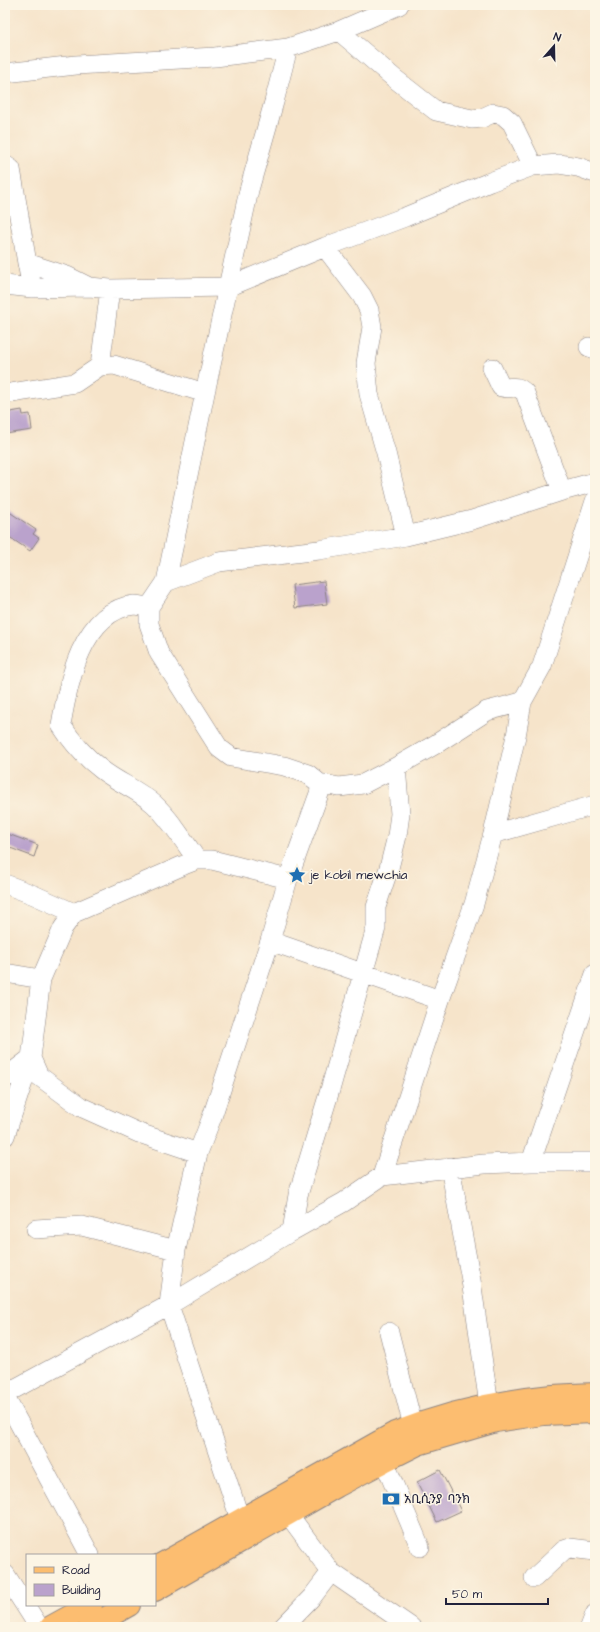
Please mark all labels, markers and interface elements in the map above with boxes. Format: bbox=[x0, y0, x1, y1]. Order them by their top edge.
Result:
north arrow bbox=[534, 26, 574, 66]
text: N bbox=[551, 29, 563, 45]
place icon: je kobil mewchia bbox=[287, 865, 307, 885]
place label: je kobil mewchia bbox=[308, 866, 408, 884]
bank icon: አቢሲንያ ባንክ bbox=[381, 1489, 401, 1509]
place label: አቢሲንያ ባንክ bbox=[404, 1490, 470, 1508]
legend bbox=[26, 1554, 156, 1606]
text: Road bbox=[62, 1562, 90, 1579]
scale bar bbox=[446, 1580, 548, 1606]
text: Building bbox=[62, 1582, 100, 1600]
text: 50 m bbox=[452, 1586, 483, 1603]

